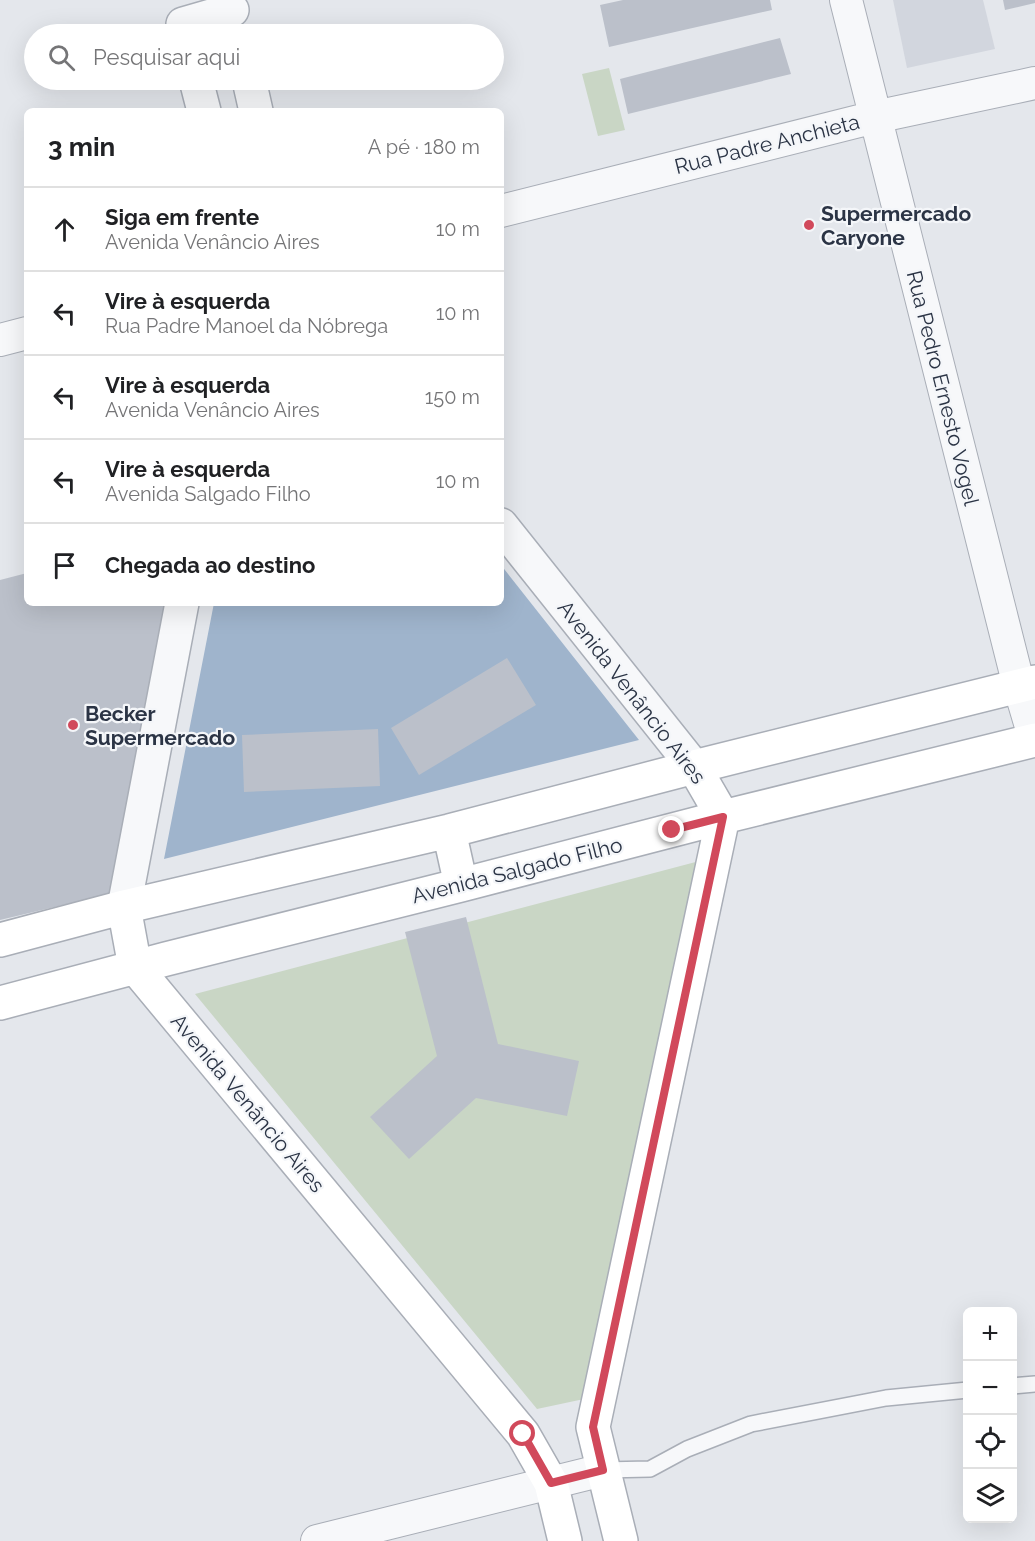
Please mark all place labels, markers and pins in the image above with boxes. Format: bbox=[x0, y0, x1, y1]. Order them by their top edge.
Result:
place label: Supermercado Caryone bbox=[821, 201, 971, 250]
marker: Supermercado Caryone bbox=[802, 218, 816, 232]
place label: Becker Supermercado bbox=[85, 701, 235, 750]
marker: Becker Supermercado bbox=[66, 718, 80, 732]

